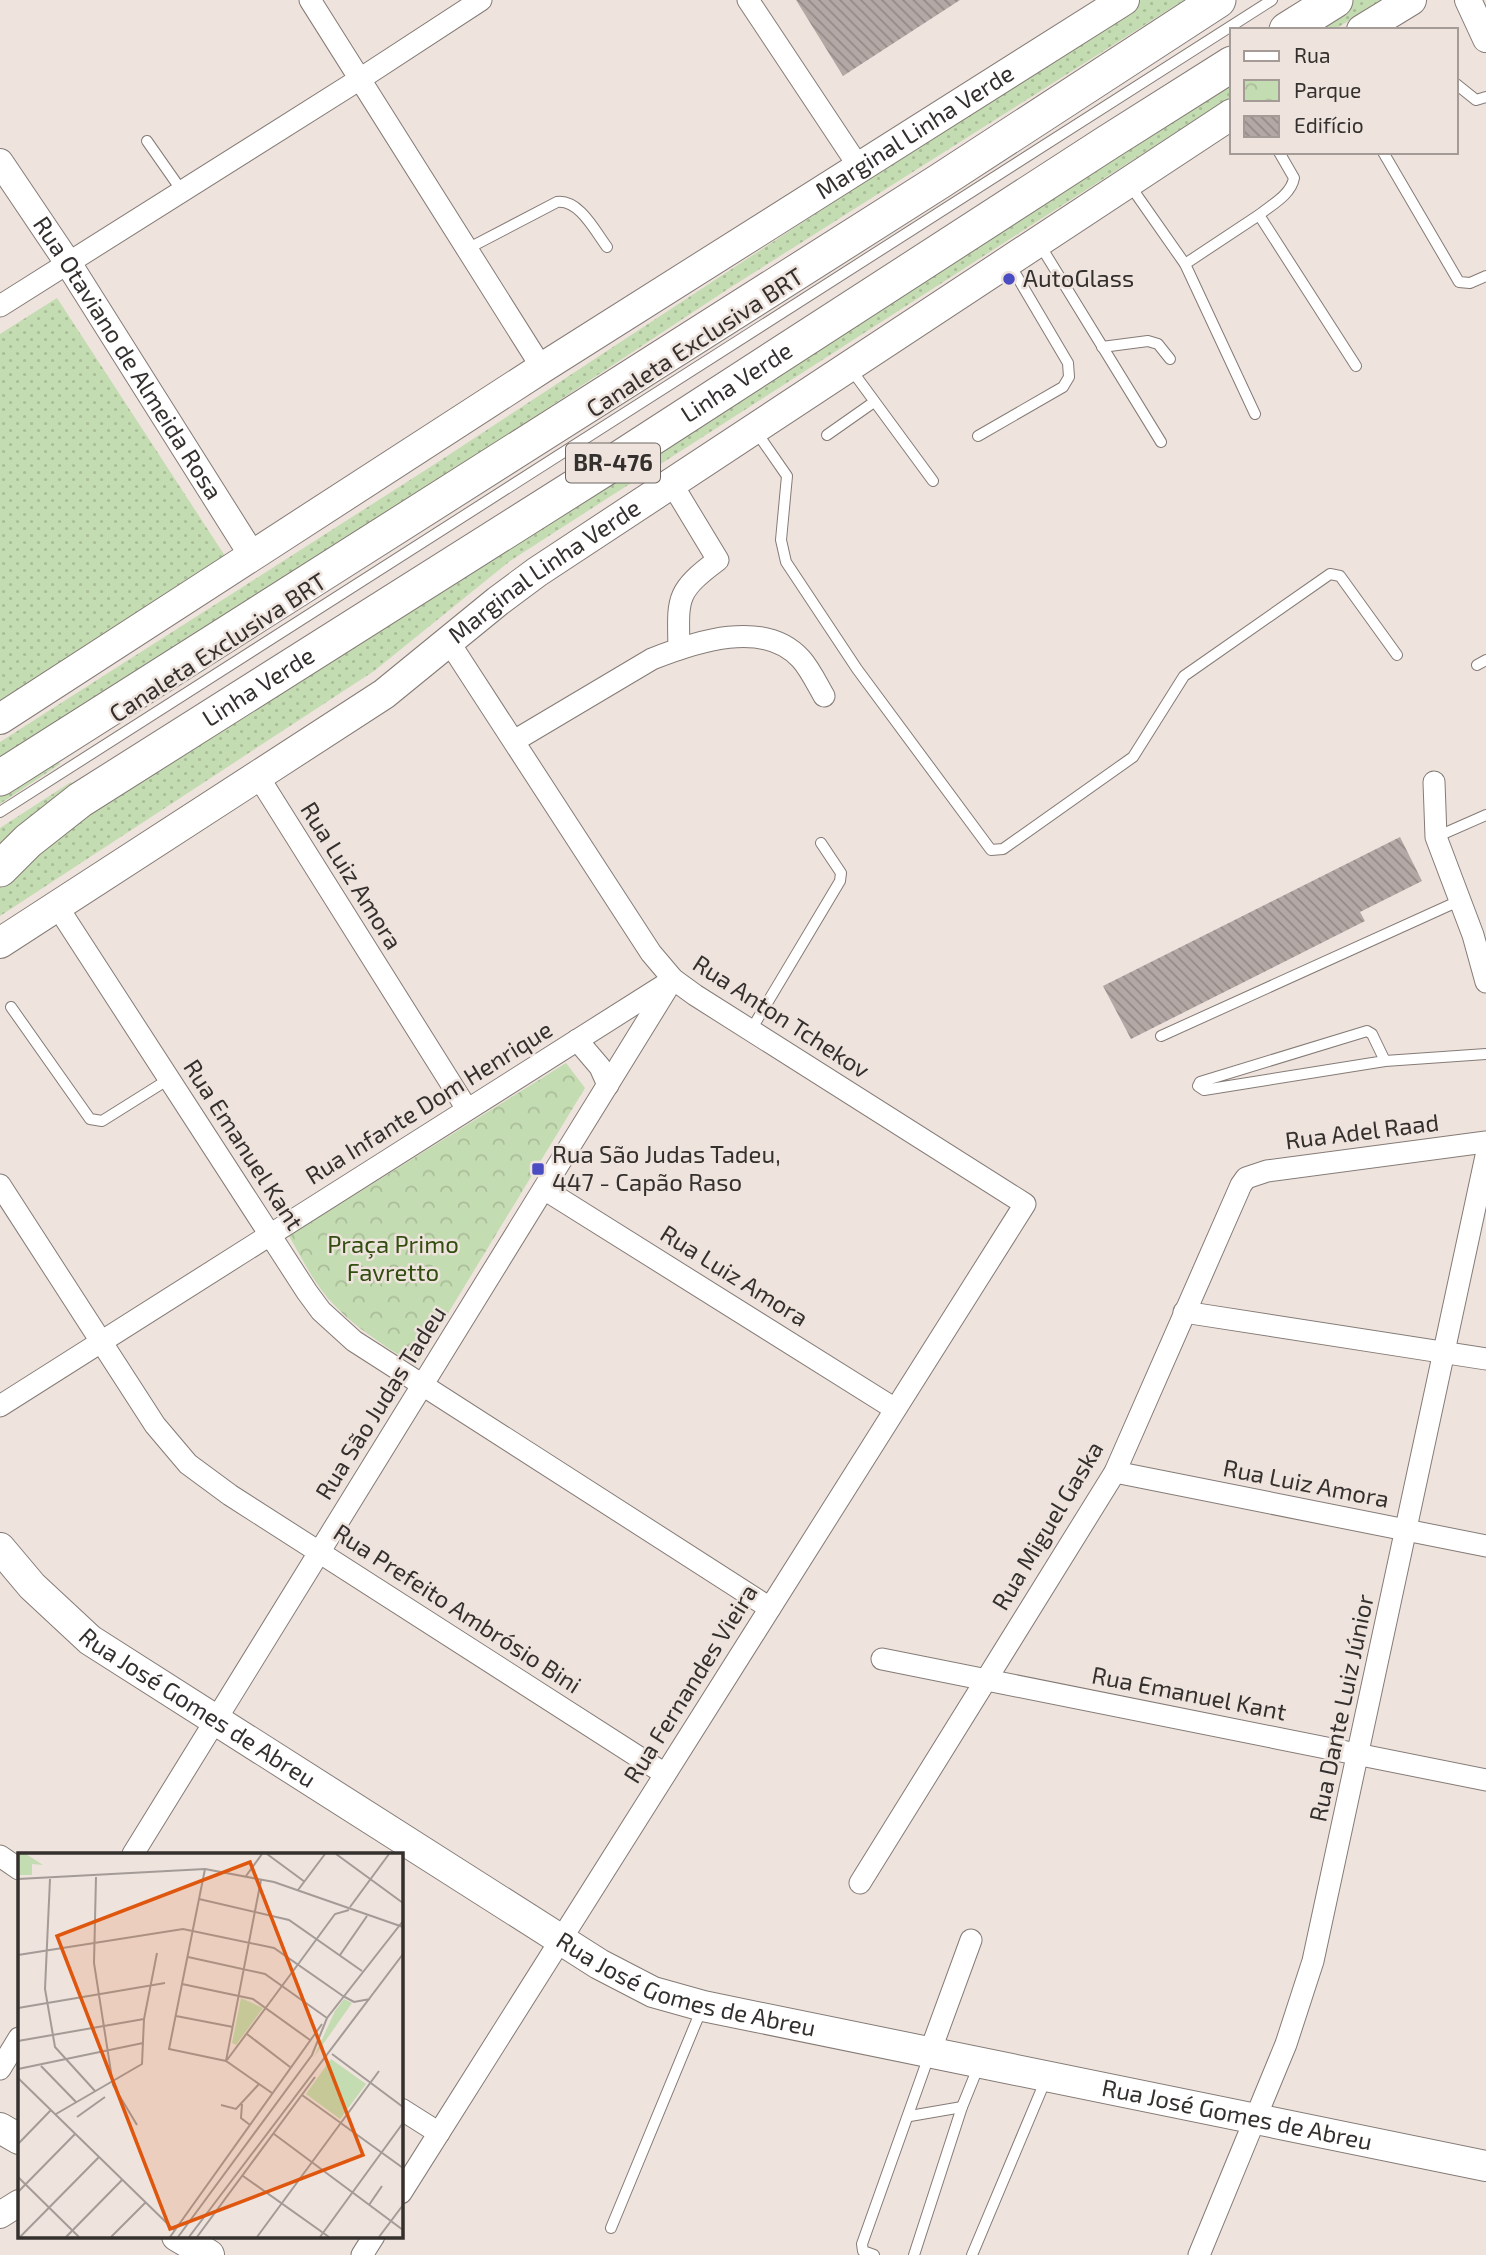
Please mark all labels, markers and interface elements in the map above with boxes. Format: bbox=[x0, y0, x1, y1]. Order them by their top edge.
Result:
legend bbox=[1230, 28, 1458, 154]
text: Rua bbox=[1294, 42, 1330, 67]
street label: Marginal Linha Verde bbox=[810, 57, 1019, 204]
text: Parque bbox=[1294, 77, 1361, 102]
text: Edifício bbox=[1294, 112, 1364, 137]
street label: Rua Otaviano de Almeida Rosa bbox=[28, 210, 229, 504]
street label: Canaleta Exclusiva BRT bbox=[580, 261, 808, 423]
place label: AutoGlass bbox=[1023, 263, 1134, 292]
marker: AutoGlass bbox=[1001, 271, 1017, 287]
street label: Linha Verde bbox=[675, 335, 797, 428]
road number: BR-476 bbox=[566, 444, 660, 482]
street label: Marginal Linha Verde bbox=[442, 492, 645, 649]
street label: Canaleta Exclusiva BRT bbox=[103, 566, 331, 728]
street label: Linha Verde bbox=[196, 640, 319, 732]
street label: Rua Luiz Amora bbox=[295, 796, 409, 954]
street label: Rua Anton Tchekov bbox=[688, 948, 876, 1084]
street label: Rua Infante Dom Henrique bbox=[299, 1014, 557, 1190]
street label: Rua Emanuel Kant bbox=[178, 1053, 310, 1235]
street label: Rua Adel Raad bbox=[1283, 1107, 1440, 1154]
place label: Rua São Judas Tadeu, 447 - Capão Raso bbox=[552, 1139, 781, 1196]
marker: Rua São Judas Tadeu, 447 - Capão Raso bbox=[530, 1161, 546, 1177]
street label: Rua Luiz Amora bbox=[656, 1218, 814, 1332]
park label: Praça Primo Favretto bbox=[327, 1229, 459, 1286]
street label: Rua São Judas Tadeu bbox=[308, 1300, 451, 1505]
street label: Rua Miguel Gaska bbox=[985, 1436, 1109, 1615]
street label: Rua Luiz Amora bbox=[1221, 1452, 1392, 1513]
street label: Rua Prefeito Ambrósio Bini bbox=[329, 1517, 587, 1699]
street label: Rua Fernandes Vieira bbox=[617, 1578, 763, 1788]
street label: Rua Dante Luiz Júnior bbox=[1302, 1591, 1379, 1824]
street label: Rua José Gomes de Abreu bbox=[74, 1621, 322, 1793]
street label: Rua Emanuel Kant bbox=[1090, 1659, 1289, 1726]
inset map bbox=[18, 1853, 402, 2238]
street label: Rua José Gomes de Abreu bbox=[552, 1925, 818, 2042]
street label: Rua José Gomes de Abreu bbox=[1100, 2072, 1375, 2155]

